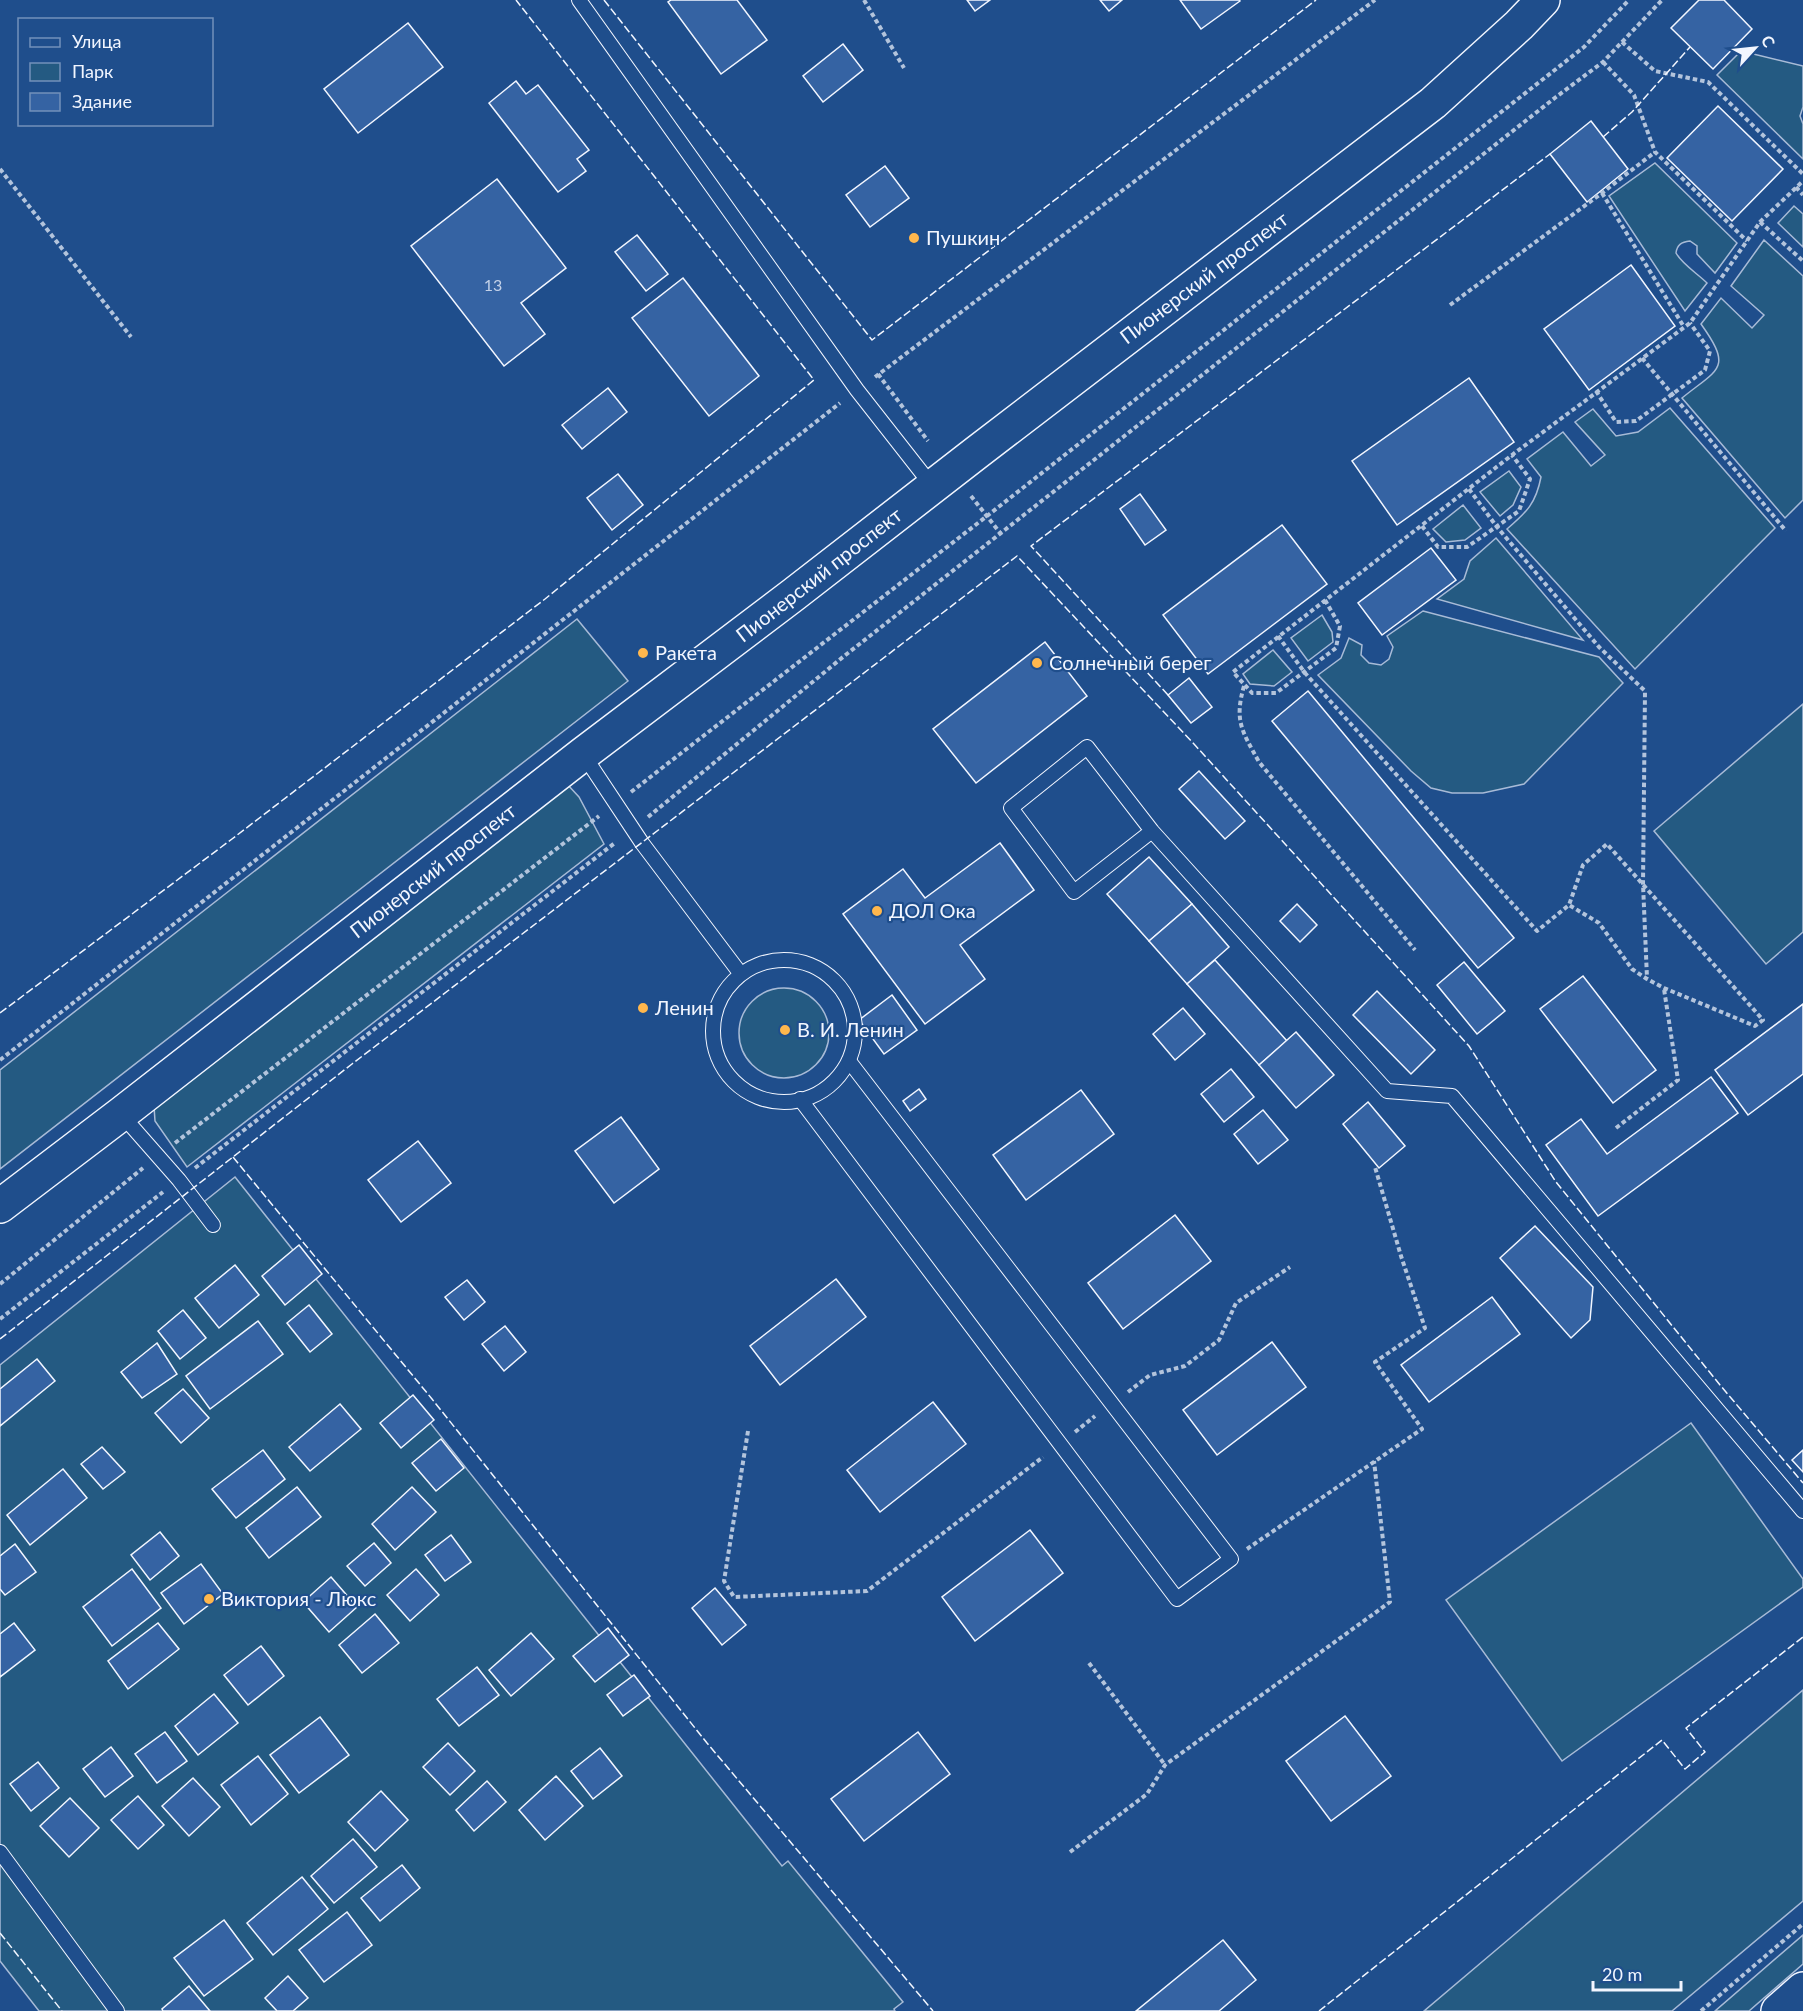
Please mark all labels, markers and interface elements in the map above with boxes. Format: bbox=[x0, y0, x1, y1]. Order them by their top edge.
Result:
legend bbox=[18, 18, 213, 126]
north arrow bbox=[1725, 18, 1785, 78]
text: Улица bbox=[72, 30, 122, 52]
text: С bbox=[1758, 32, 1780, 50]
text: Парк bbox=[72, 60, 114, 82]
text: Здание bbox=[72, 90, 132, 112]
street label: Пионерский проспект bbox=[1115, 206, 1292, 348]
place label: Пушкин bbox=[926, 225, 1000, 249]
marker: Пушкин bbox=[907, 231, 921, 245]
house number: 13 bbox=[484, 275, 502, 294]
street label: Пионерский проспект bbox=[731, 502, 906, 646]
place label: Ракета bbox=[655, 640, 717, 664]
marker: Ракета bbox=[636, 646, 650, 660]
place label: Солнечный берег bbox=[1049, 650, 1212, 674]
marker: Солнечный берег bbox=[1030, 656, 1044, 670]
street label: Пионерский проспект bbox=[345, 798, 520, 942]
place label: ДОЛ Ока bbox=[889, 898, 976, 922]
marker: ДОЛ Ока bbox=[870, 904, 884, 918]
place label: Ленин bbox=[654, 995, 714, 1019]
marker: Ленин bbox=[636, 1001, 650, 1015]
place label: В. И. Ленин bbox=[797, 1017, 904, 1041]
marker: В. И. Ленин bbox=[778, 1023, 792, 1037]
place label: Виктория - Люкс bbox=[221, 1586, 377, 1610]
marker: Виктория - Люкс bbox=[202, 1592, 216, 1606]
scale bar bbox=[1593, 1954, 1682, 1992]
text: 20 m bbox=[1602, 1963, 1642, 1985]

